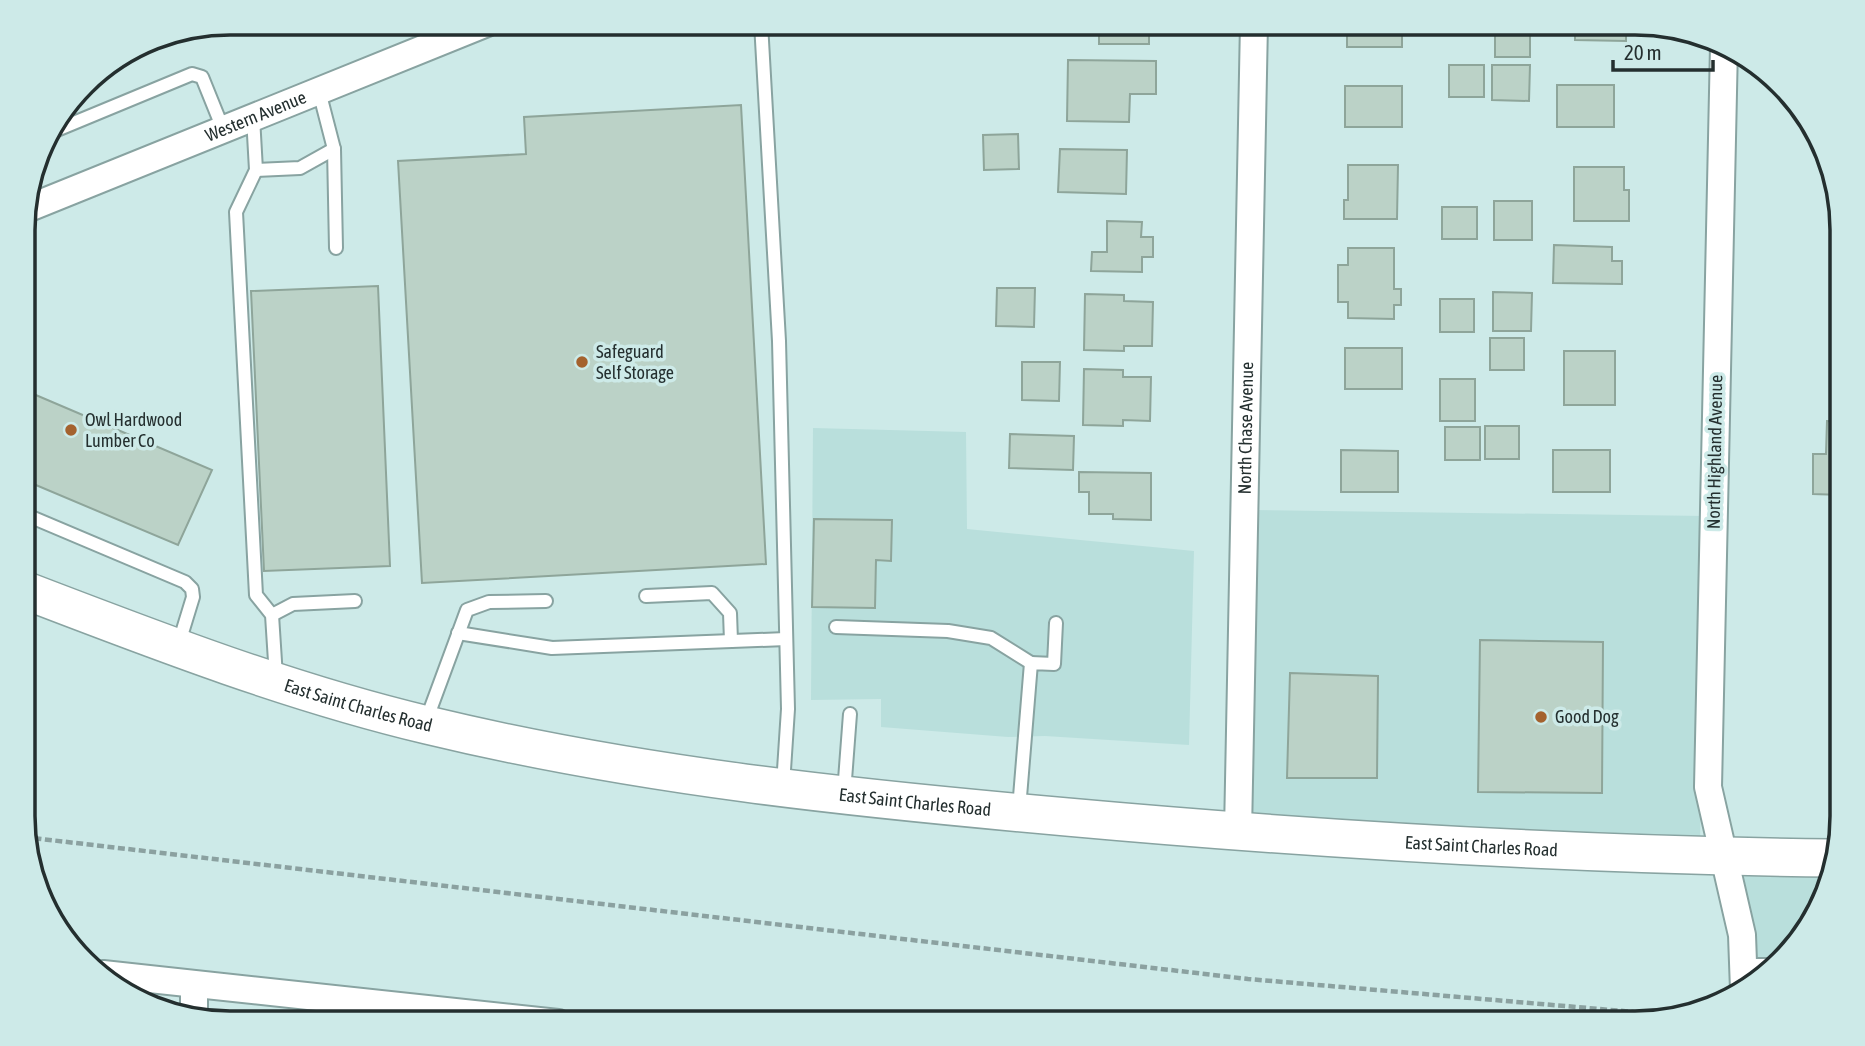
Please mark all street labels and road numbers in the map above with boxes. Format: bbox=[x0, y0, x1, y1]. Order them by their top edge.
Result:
street label: Western Avenue bbox=[202, 86, 309, 146]
street label: North Chase Avenue bbox=[1234, 361, 1257, 495]
street label: North Highland Avenue bbox=[1703, 375, 1726, 529]
street label: East Saint Charles Road bbox=[282, 674, 435, 736]
street label: East Saint Charles Road bbox=[838, 784, 992, 820]
street label: East Saint Charles Road bbox=[1404, 831, 1558, 860]

